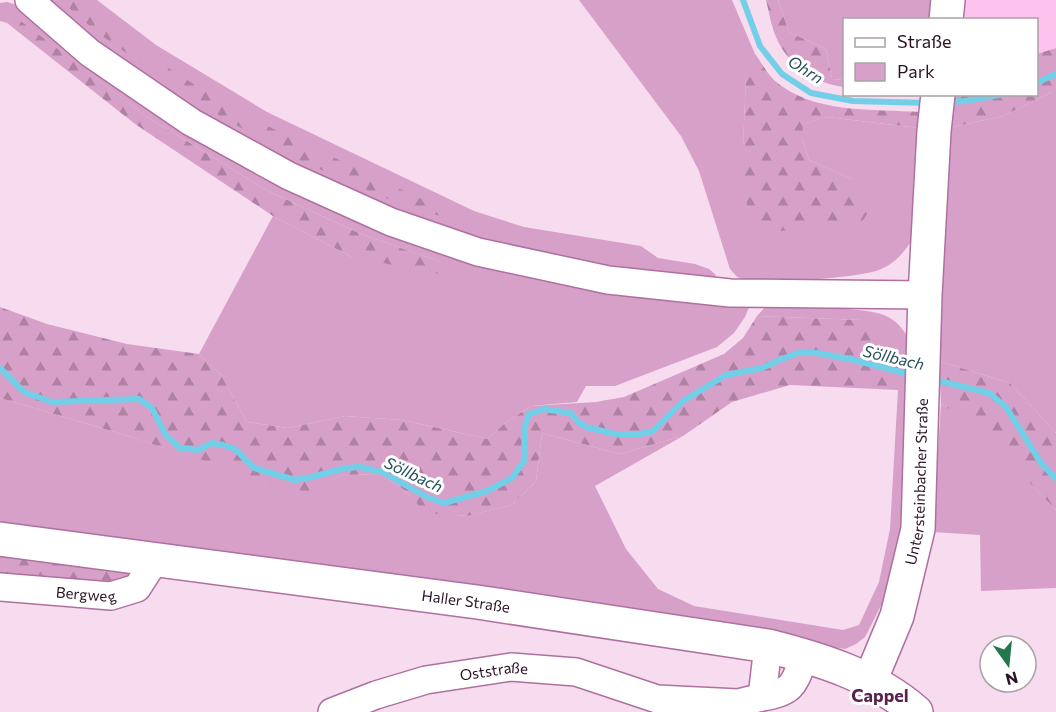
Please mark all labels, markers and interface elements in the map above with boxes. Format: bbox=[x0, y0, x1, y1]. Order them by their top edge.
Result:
legend bbox=[843, 18, 1038, 96]
text: Straße bbox=[897, 30, 952, 52]
water label: Ohrn bbox=[785, 51, 827, 87]
text: Park bbox=[897, 60, 935, 82]
water label: Söllbach bbox=[862, 341, 926, 373]
street label: Untersteinbacher Straße bbox=[901, 398, 931, 567]
water label: Söllbach bbox=[382, 452, 446, 496]
street label: Bergweg bbox=[55, 583, 118, 606]
street label: Haller Straße bbox=[421, 586, 511, 616]
north arrow bbox=[978, 634, 1038, 694]
street label: Oststraße bbox=[458, 658, 529, 684]
text: N bbox=[1004, 668, 1020, 690]
district label: Cappel bbox=[851, 684, 909, 706]

